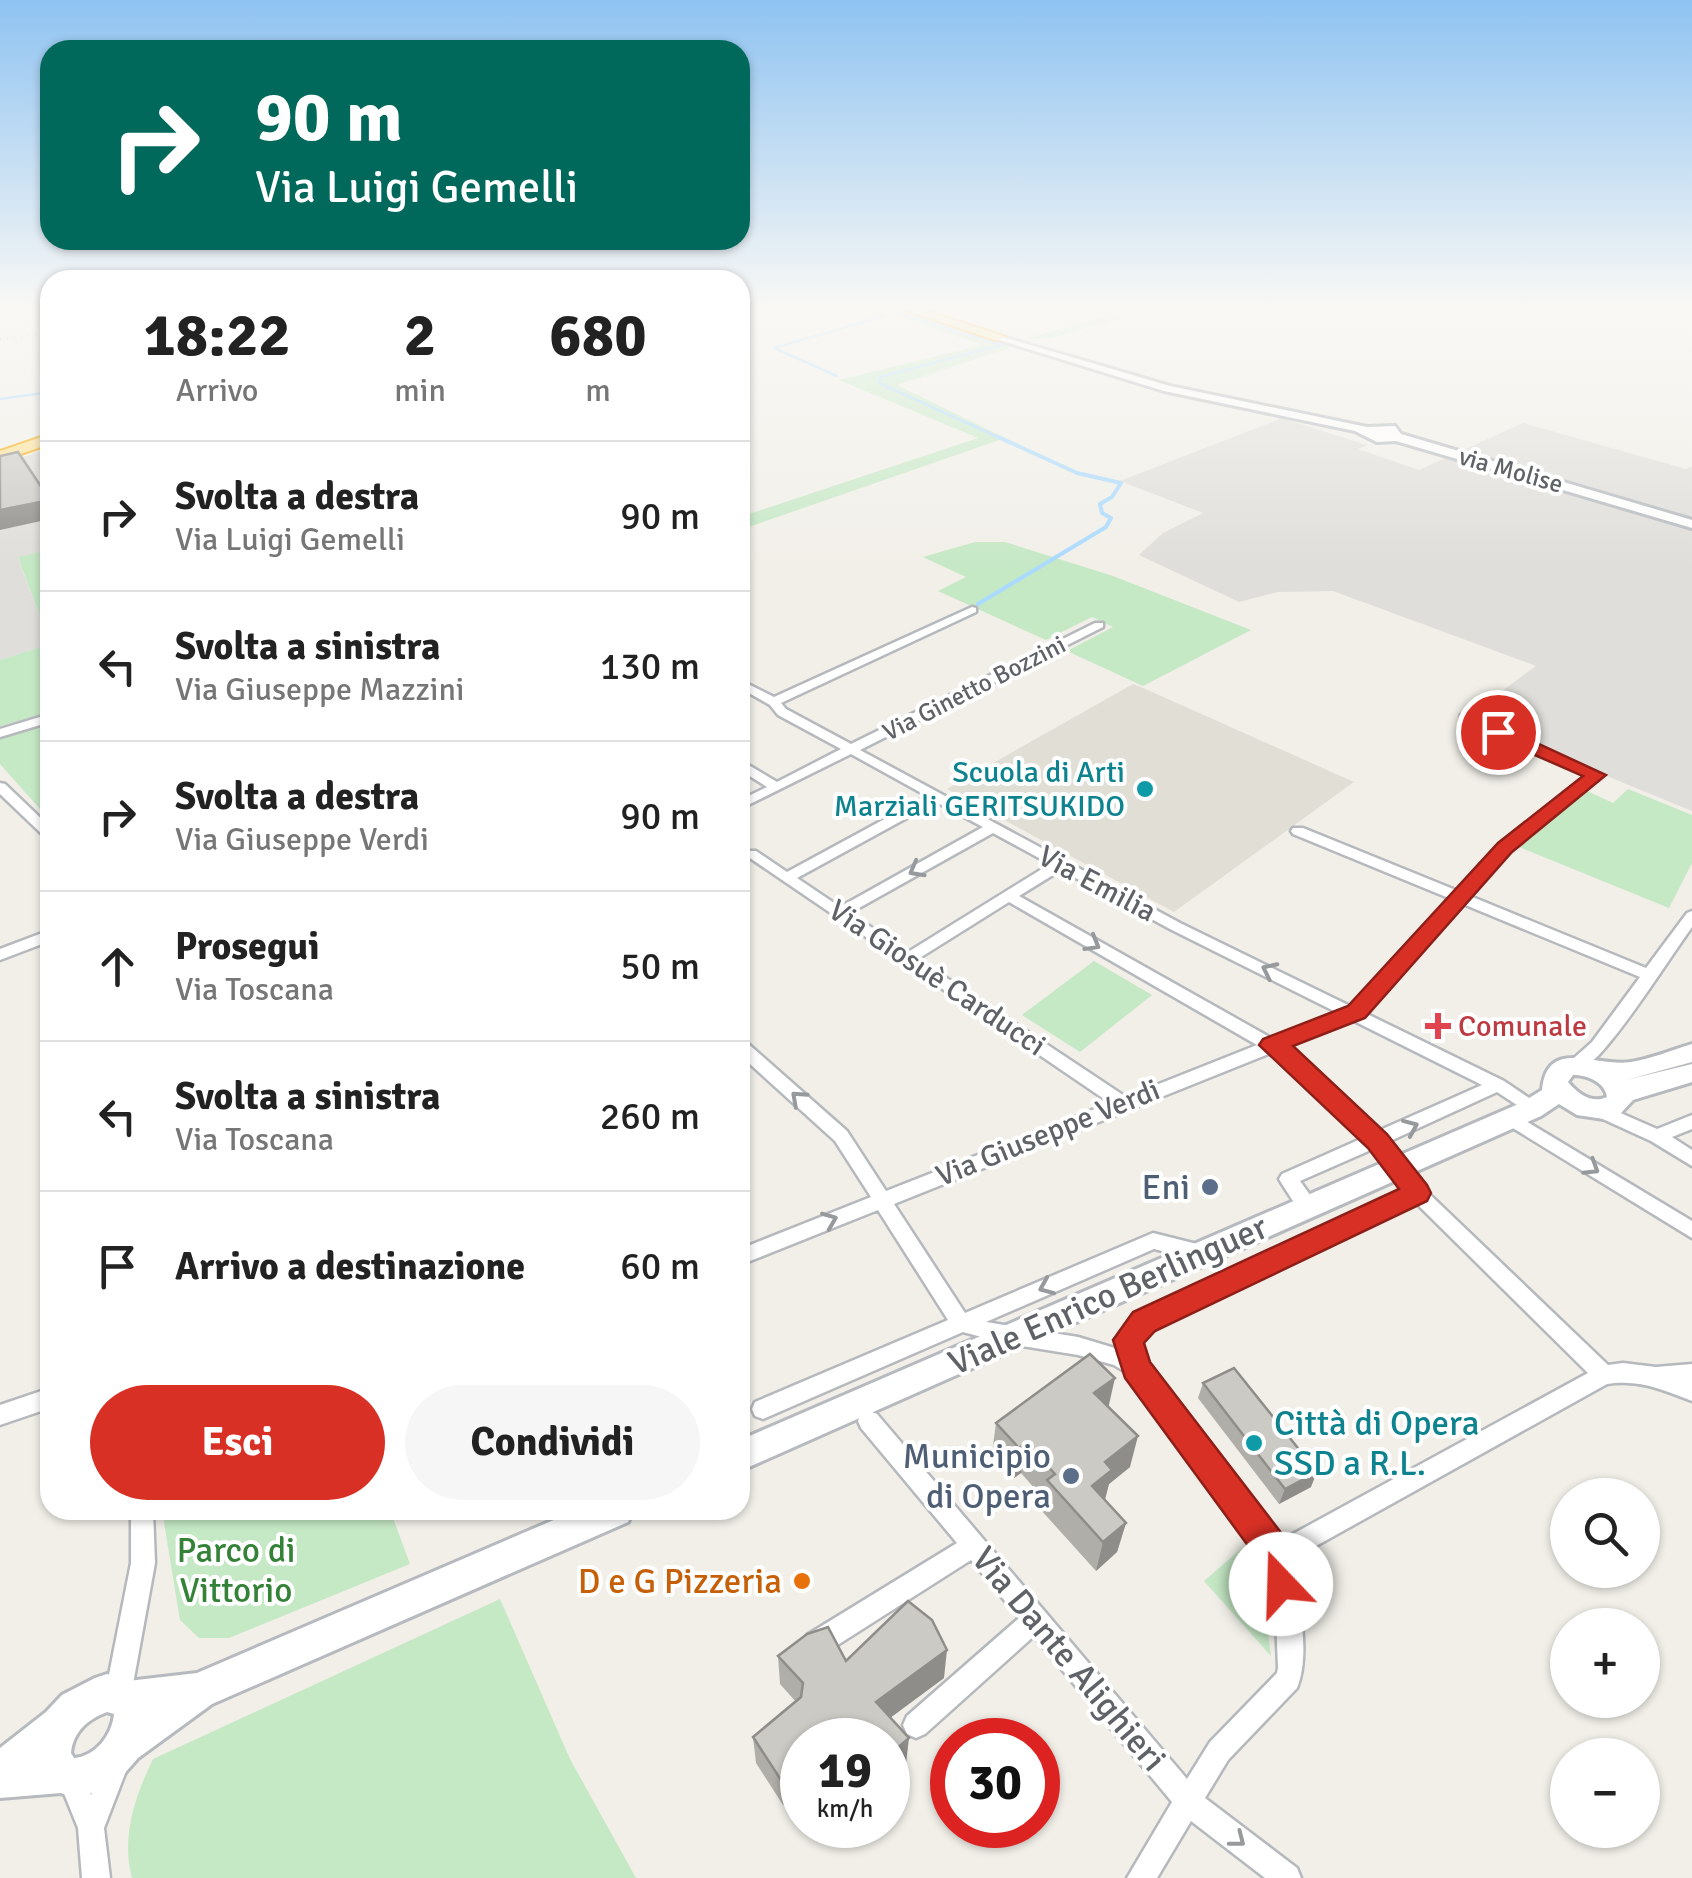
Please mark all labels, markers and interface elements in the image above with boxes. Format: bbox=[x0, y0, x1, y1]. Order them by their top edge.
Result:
text: 90 m bbox=[255, 74, 403, 160]
icon: right bbox=[90, 80, 220, 210]
text: Via Luigi Gemelli bbox=[255, 160, 578, 215]
text: 18:22 bbox=[143, 299, 291, 373]
text: 2 bbox=[404, 299, 436, 373]
text: 680 bbox=[549, 299, 647, 373]
text: Arrivo bbox=[176, 371, 259, 410]
text: min bbox=[394, 371, 446, 410]
text: m bbox=[585, 371, 611, 410]
street label: via Molise bbox=[1455, 440, 1567, 500]
text: Svolta a destra bbox=[175, 473, 419, 520]
icon: right bbox=[90, 489, 145, 544]
text: 90 m bbox=[620, 493, 700, 540]
text: Via Luigi Gemelli bbox=[175, 520, 405, 559]
text: Svolta a sinistra bbox=[175, 623, 440, 670]
street label: Via Ginetto Bozzini bbox=[877, 628, 1071, 748]
icon: left bbox=[90, 639, 145, 694]
text: 130 m bbox=[600, 643, 700, 690]
text: Via Giuseppe Mazzini bbox=[175, 670, 465, 709]
pin bbox=[1456, 690, 1541, 775]
icon: arrive bbox=[1471, 705, 1526, 760]
place label: Scuola di Arti Marziali GERITSUKIDO bbox=[834, 754, 1125, 825]
text: Svolta a destra bbox=[175, 773, 419, 820]
marker: Scuola di Arti Marziali GERITSUKIDO bbox=[1134, 778, 1156, 800]
icon: right bbox=[90, 789, 145, 844]
text: 90 m bbox=[620, 793, 700, 840]
text: Via Giuseppe Verdi bbox=[175, 820, 429, 859]
street label: Via Emilia bbox=[1032, 838, 1162, 930]
one-way arrow bbox=[909, 858, 927, 878]
street label: Via Giosuè Carducci bbox=[821, 892, 1053, 1064]
text: Prosegui bbox=[175, 923, 320, 970]
one-way arrow bbox=[1083, 932, 1101, 951]
icon: ahead bbox=[90, 939, 145, 994]
text: 50 m bbox=[620, 943, 700, 990]
one-way arrow bbox=[1261, 963, 1279, 983]
text: Via Toscana bbox=[175, 970, 334, 1009]
place label: Comunale bbox=[1458, 1008, 1587, 1045]
marker: Comunale bbox=[1427, 1015, 1449, 1037]
street label: Via Giuseppe Verdi bbox=[931, 1071, 1165, 1195]
text: Svolta a sinistra bbox=[175, 1073, 440, 1120]
icon: left bbox=[90, 1089, 145, 1144]
one-way arrow bbox=[791, 1092, 810, 1110]
text: 260 m bbox=[600, 1093, 700, 1140]
one-way arrow bbox=[1400, 1119, 1418, 1139]
text: Via Toscana bbox=[175, 1120, 334, 1159]
one-way arrow bbox=[1581, 1156, 1599, 1175]
place label: Eni bbox=[1142, 1166, 1190, 1209]
marker: Eni bbox=[1199, 1176, 1221, 1198]
street label: Viale Enrico Berlinguer bbox=[942, 1205, 1274, 1385]
one-way arrow bbox=[821, 1212, 838, 1232]
icon: arrive bbox=[90, 1239, 145, 1294]
text: Arrivo a destinazione bbox=[175, 1243, 525, 1290]
text: 60 m bbox=[620, 1243, 700, 1290]
one-way arrow bbox=[1038, 1275, 1056, 1295]
button: Esci bbox=[90, 1385, 385, 1500]
button: Condividi bbox=[405, 1385, 700, 1500]
place label: Città di Opera SSD a R.L. bbox=[1274, 1402, 1479, 1485]
marker: Città di Opera SSD a R.L. bbox=[1243, 1432, 1265, 1454]
place label: Municipio di Opera bbox=[902, 1435, 1051, 1518]
marker: Municipio di Opera bbox=[1060, 1465, 1082, 1487]
map controls bbox=[1550, 1478, 1660, 1848]
button: search bbox=[1550, 1478, 1660, 1588]
park label: Parco di Vittorio bbox=[176, 1529, 296, 1612]
position arrow bbox=[1229, 1532, 1333, 1636]
street label: Via Dante Alighieri bbox=[963, 1538, 1175, 1780]
place label: D e G Pizzeria bbox=[578, 1560, 782, 1603]
marker: D e G Pizzeria bbox=[791, 1570, 813, 1592]
button: + bbox=[1550, 1608, 1660, 1718]
speed limit sign: 30 bbox=[930, 1718, 1060, 1848]
button: − bbox=[1550, 1738, 1660, 1848]
text: 19 bbox=[818, 1740, 872, 1802]
text: km/h bbox=[817, 1793, 873, 1824]
one-way arrow bbox=[1227, 1828, 1245, 1846]

